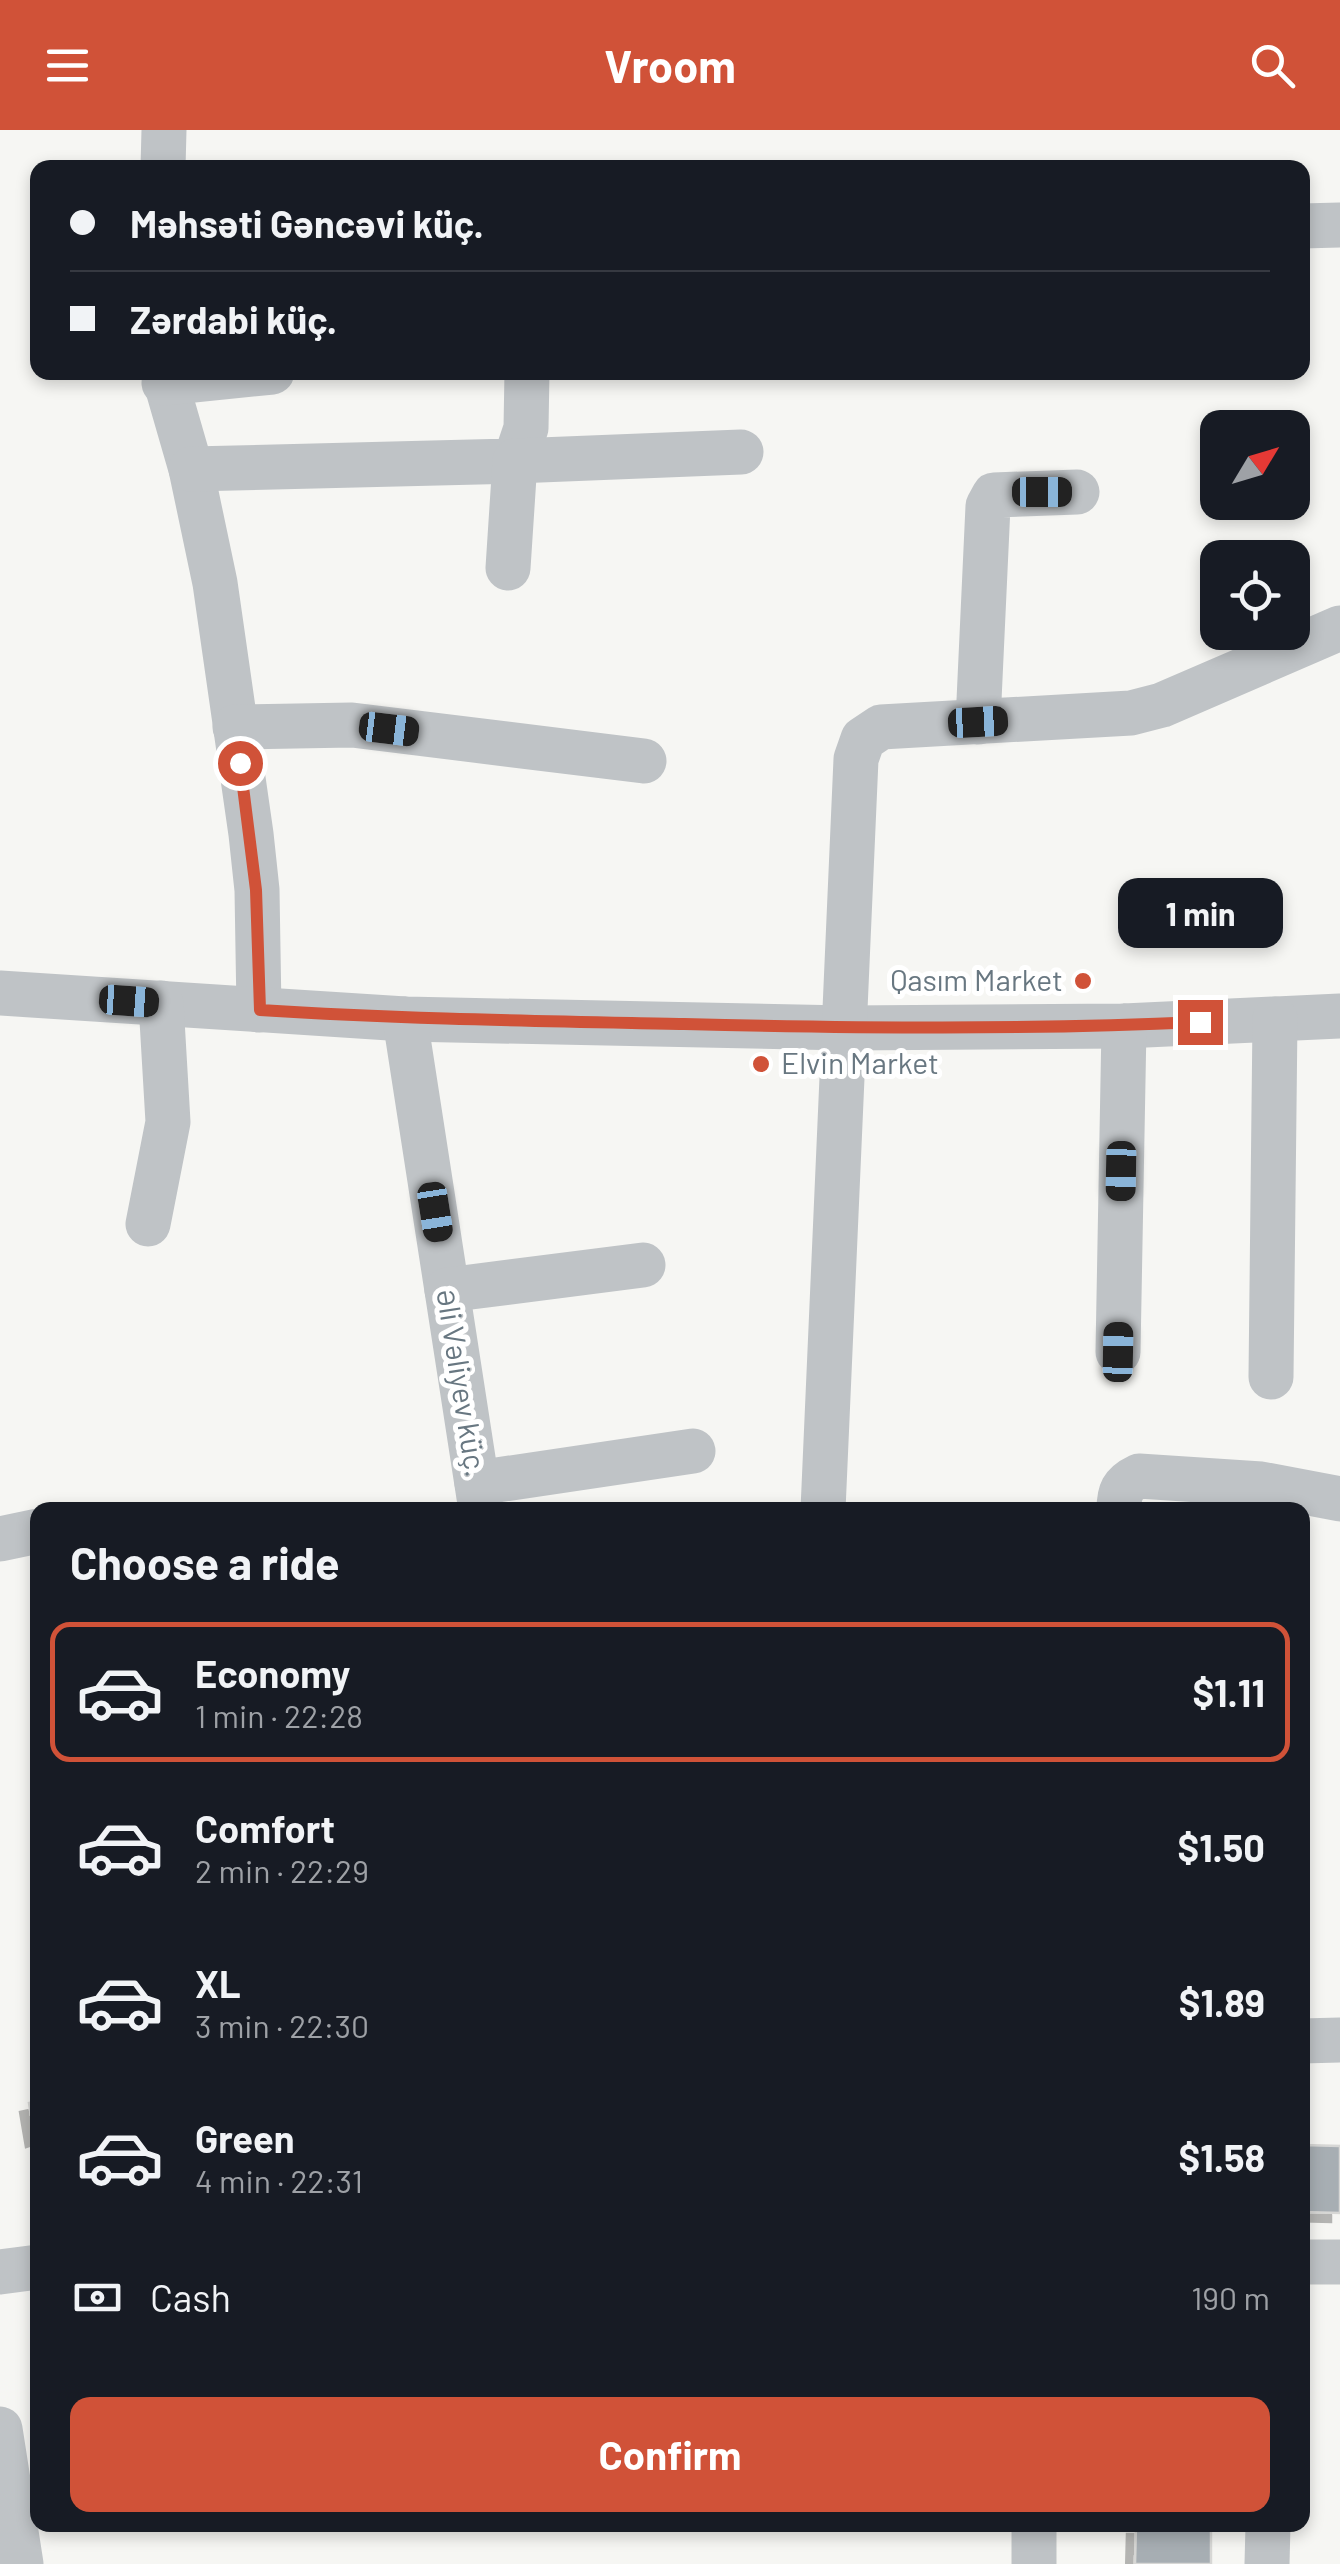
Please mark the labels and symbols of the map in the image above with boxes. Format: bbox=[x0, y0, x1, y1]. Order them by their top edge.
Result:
north arrow bbox=[1200, 410, 1310, 520]
car bbox=[1012, 477, 1072, 507]
car bbox=[947, 705, 1009, 739]
car bbox=[357, 710, 421, 748]
route start bbox=[218, 741, 263, 786]
callout: 1 min bbox=[1118, 877, 1282, 947]
place label: Qasım Market bbox=[890, 961, 1063, 997]
marker: Qasım Market bbox=[1072, 970, 1094, 992]
car bbox=[98, 984, 160, 1018]
route end bbox=[1178, 1000, 1223, 1045]
place label: Elvin Market bbox=[781, 1044, 939, 1080]
marker: Elvin Market bbox=[750, 1053, 772, 1075]
car bbox=[1105, 1141, 1137, 1201]
car bbox=[415, 1180, 455, 1244]
street label: Əli Vəliyev küç. bbox=[430, 1286, 496, 1479]
car bbox=[1102, 1322, 1134, 1382]

